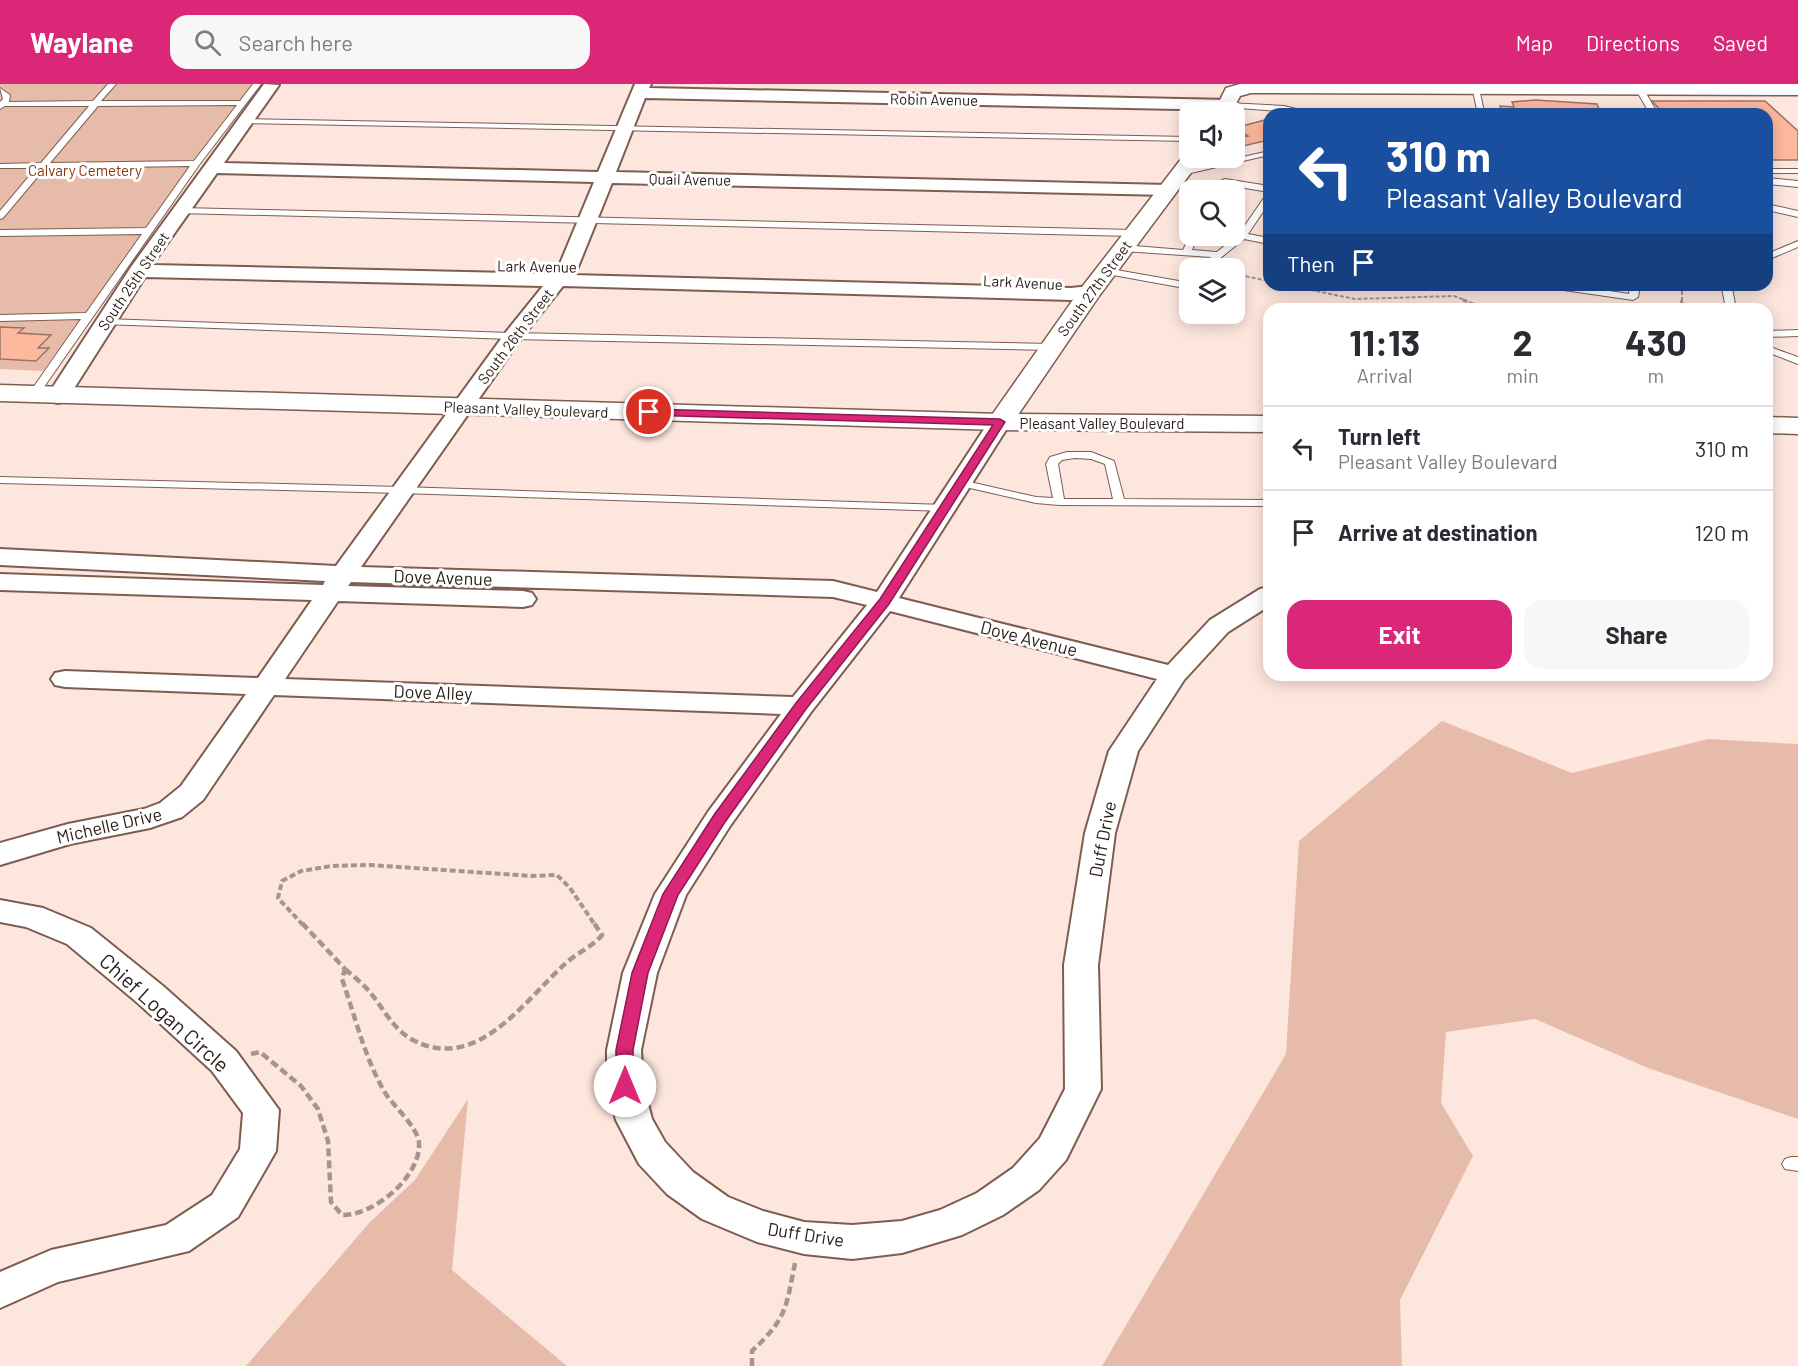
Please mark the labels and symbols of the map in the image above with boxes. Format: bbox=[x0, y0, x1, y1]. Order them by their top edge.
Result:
street label: Robin Avenue bbox=[890, 89, 978, 109]
park label: Calvary Cemetery bbox=[28, 161, 142, 179]
street label: Quail Avenue bbox=[649, 169, 731, 189]
street label: South 25th Street bbox=[93, 228, 173, 334]
street label: South 27th Street bbox=[1053, 237, 1135, 339]
street label: Lark Avenue bbox=[497, 256, 577, 276]
street label: Lark Avenue bbox=[983, 271, 1063, 293]
street label: South 26th Street bbox=[473, 285, 557, 387]
pin bbox=[623, 386, 674, 437]
street label: Pleasant Valley Boulevard bbox=[443, 397, 609, 421]
street label: Pleasant Valley Boulevard bbox=[1020, 414, 1184, 432]
street label: Dove Avenue bbox=[393, 564, 493, 590]
street label: Dove Avenue bbox=[978, 615, 1080, 661]
street label: Dove Alley bbox=[393, 680, 473, 704]
street label: Duff Drive bbox=[1084, 799, 1120, 879]
street label: Michelle Drive bbox=[54, 802, 164, 848]
street label: Chief Logan Circle bbox=[95, 947, 235, 1077]
position arrow bbox=[593, 1054, 657, 1118]
street label: Duff Drive bbox=[766, 1217, 846, 1251]

